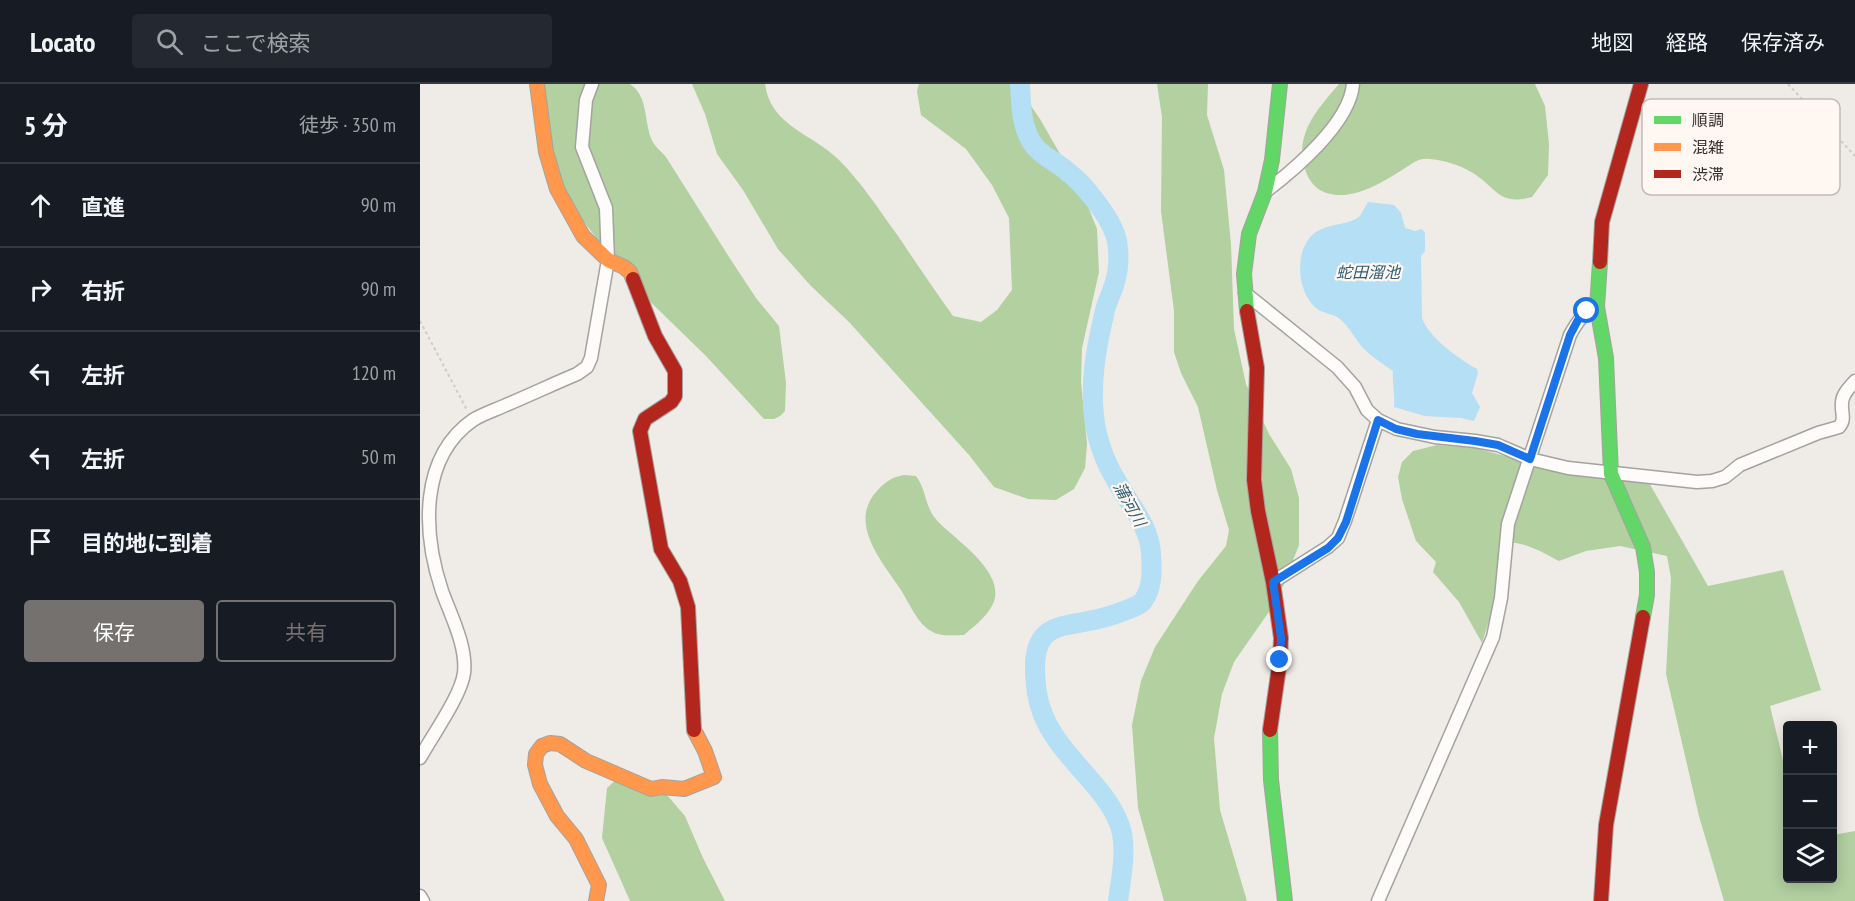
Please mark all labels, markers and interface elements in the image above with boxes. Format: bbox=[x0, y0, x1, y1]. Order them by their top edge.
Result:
search box bbox=[132, 14, 552, 68]
text: Locato bbox=[30, 23, 96, 60]
icon: search bbox=[153, 25, 186, 58]
text: ここで検索 bbox=[201, 29, 311, 57]
text: 地図 bbox=[1591, 29, 1633, 56]
text: 経路 bbox=[1666, 29, 1708, 56]
text: 保存済み bbox=[1741, 29, 1825, 56]
legend bbox=[1642, 99, 1840, 195]
text: 5 分 bbox=[24, 109, 68, 142]
text: 順調 bbox=[1692, 110, 1724, 130]
text: 徒歩 · 350 m bbox=[299, 112, 396, 138]
text: 混雑 bbox=[1692, 137, 1724, 157]
text: 渋滞 bbox=[1692, 164, 1724, 184]
icon: ahead bbox=[24, 189, 57, 222]
text: 90 m bbox=[361, 192, 396, 218]
text: 直進 bbox=[81, 193, 125, 221]
water label: 蛇田溜池 bbox=[1336, 262, 1402, 282]
icon: right bbox=[24, 273, 57, 306]
text: 90 m bbox=[361, 276, 396, 302]
text: 右折 bbox=[81, 277, 125, 305]
route start bbox=[1573, 297, 1599, 323]
icon: left bbox=[24, 357, 57, 390]
text: 120 m bbox=[352, 360, 396, 386]
text: 左折 bbox=[81, 361, 125, 389]
icon: left bbox=[24, 441, 57, 474]
text: 50 m bbox=[361, 444, 396, 470]
text: 左折 bbox=[81, 445, 125, 473]
water label: 蒲河川 bbox=[1110, 478, 1151, 532]
icon: arrive bbox=[24, 525, 57, 558]
text: 目的地に到着 bbox=[81, 529, 213, 557]
button: 保存 bbox=[24, 600, 204, 662]
button: 共有 bbox=[216, 600, 396, 662]
route end bbox=[1266, 646, 1292, 672]
map controls bbox=[1783, 721, 1837, 883]
button: + bbox=[1783, 721, 1837, 775]
button: − bbox=[1783, 775, 1837, 829]
button: layers bbox=[1783, 829, 1837, 883]

